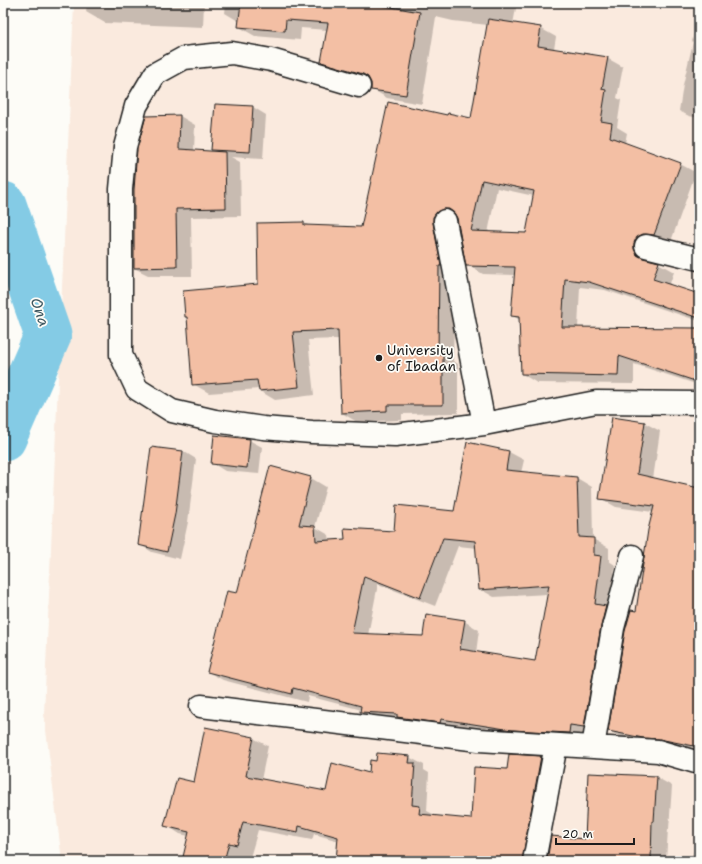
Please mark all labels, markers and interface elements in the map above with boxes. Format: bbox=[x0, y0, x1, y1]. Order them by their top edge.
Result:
water label: Ona bbox=[26, 295, 54, 329]
place label: University of Ibadan bbox=[387, 341, 456, 375]
marker: University of Ibadan bbox=[374, 353, 384, 363]
scale bar bbox=[556, 820, 634, 846]
text: 20 m bbox=[562, 826, 593, 842]

